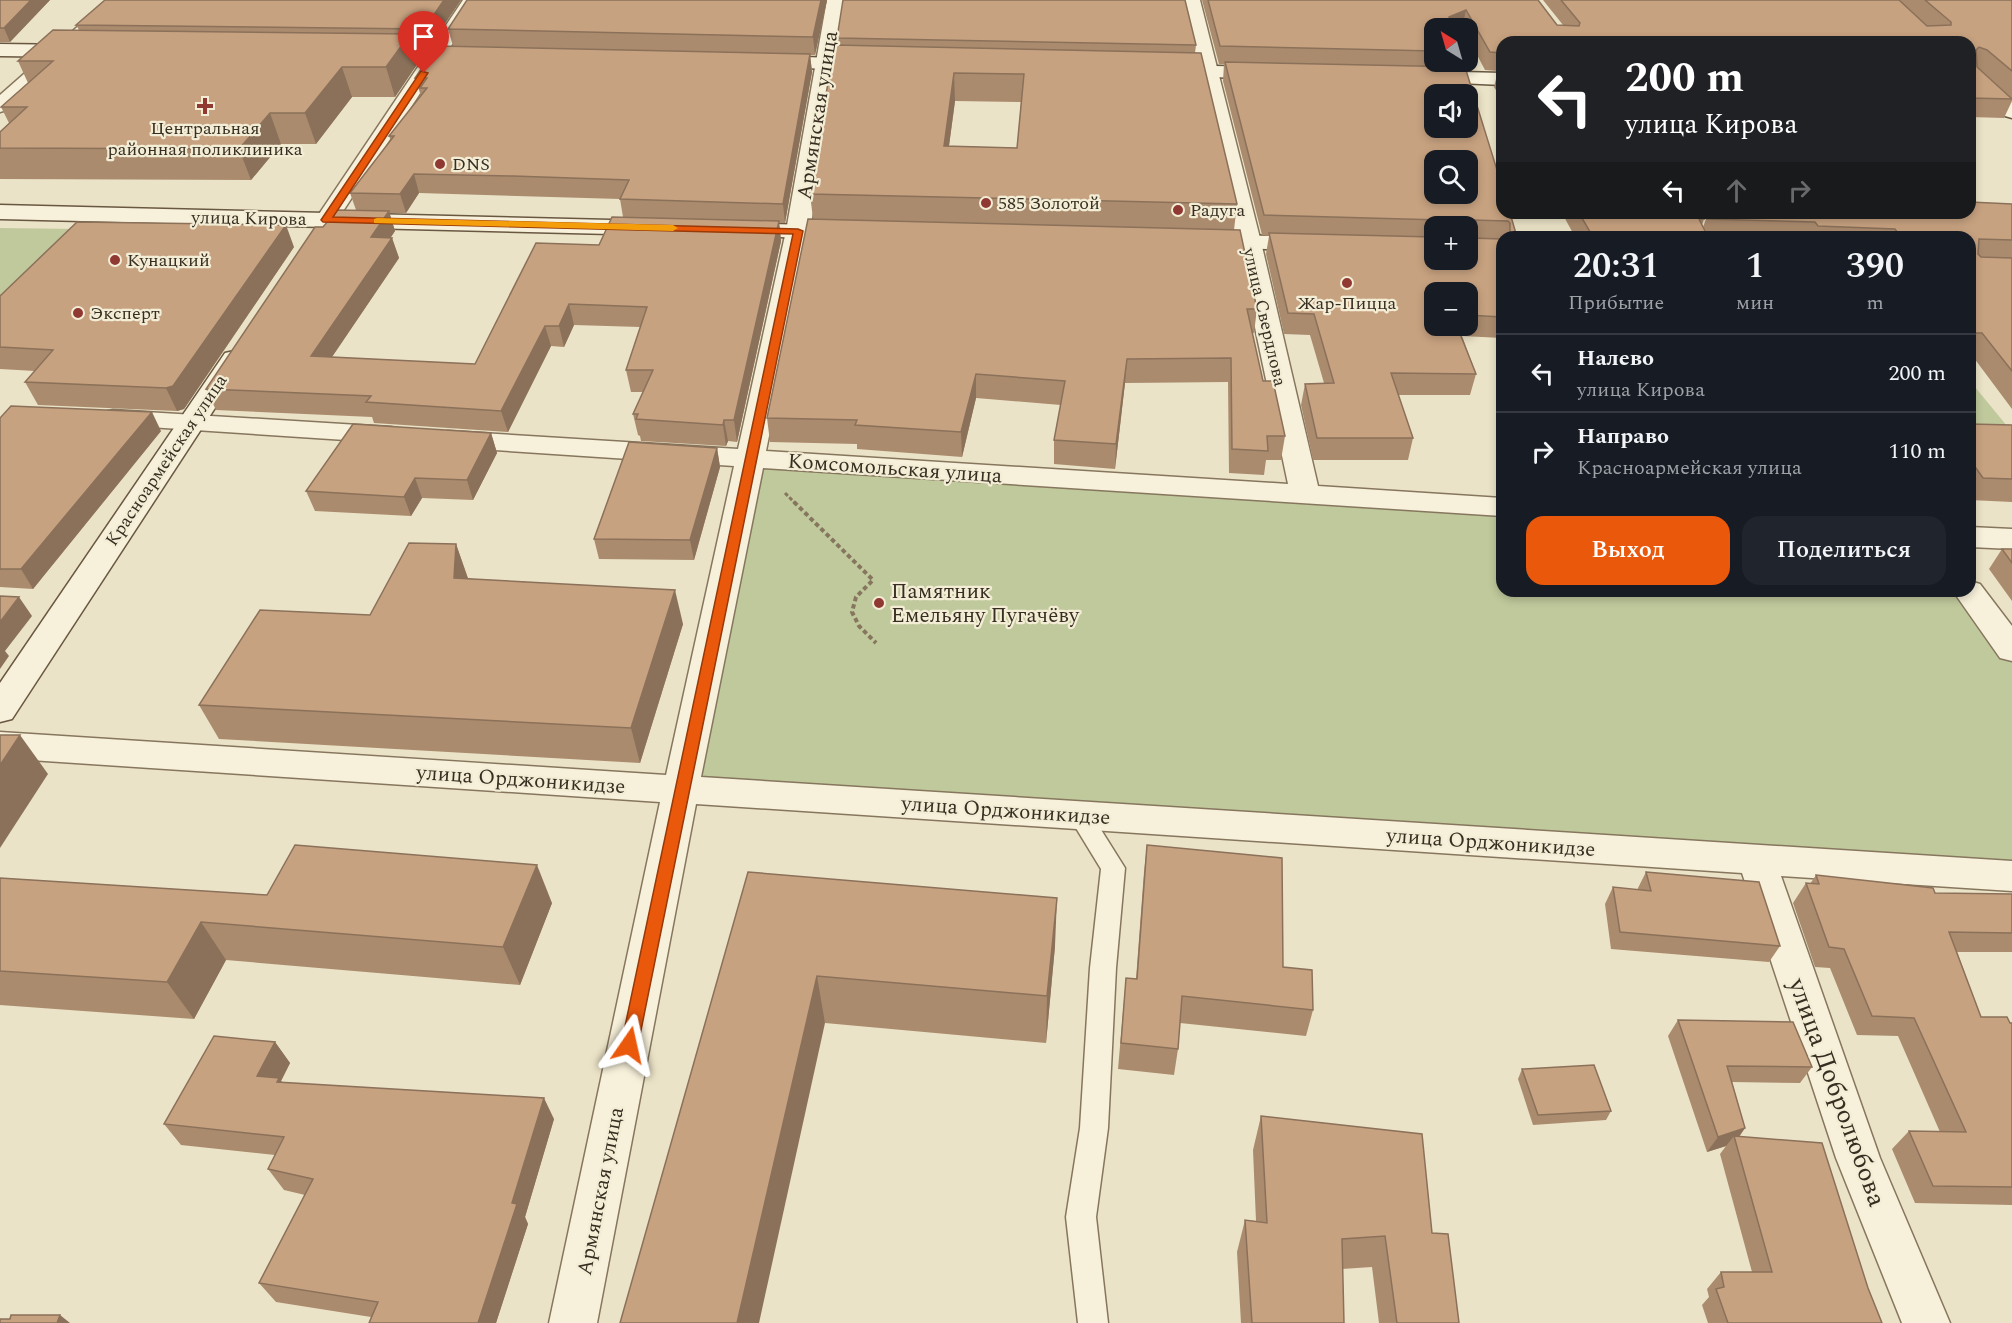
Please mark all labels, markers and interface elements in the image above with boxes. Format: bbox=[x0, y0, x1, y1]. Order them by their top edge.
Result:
pin bbox=[398, 11, 449, 73]
north arrow bbox=[1424, 18, 1478, 72]
map controls bbox=[1424, 18, 1478, 336]
icon: arrive bbox=[407, 20, 440, 53]
street label: Армянская улица bbox=[789, 28, 847, 202]
text: 200 m bbox=[1625, 47, 1744, 110]
icon: left bbox=[1526, 60, 1604, 138]
button: sound bbox=[1424, 84, 1478, 138]
marker: Центральная районная поликлиника bbox=[196, 97, 214, 115]
text: улица Кирова bbox=[1625, 104, 1798, 146]
place label: Центральная районная поликлиника bbox=[107, 115, 303, 163]
button: search bbox=[1424, 150, 1478, 204]
place label: DNS bbox=[452, 151, 490, 178]
marker: DNS bbox=[433, 157, 447, 171]
icon: left bbox=[1657, 174, 1690, 207]
icon: ahead bbox=[1720, 174, 1753, 207]
icon: right bbox=[1783, 174, 1816, 207]
place label: 585 Золотой bbox=[998, 190, 1100, 217]
marker: 585 Золотой bbox=[979, 196, 993, 210]
place label: Радуга bbox=[1190, 197, 1245, 224]
marker: Радуга bbox=[1171, 203, 1185, 217]
street label: улица Кирова bbox=[190, 204, 307, 233]
button: + bbox=[1424, 216, 1478, 270]
text: 20:31 bbox=[1573, 239, 1659, 294]
text: 1 bbox=[1745, 239, 1765, 294]
text: 390 bbox=[1846, 239, 1904, 294]
street label: улица Свердлова bbox=[1235, 244, 1294, 389]
place label: Кунацкий bbox=[127, 247, 210, 274]
marker: Кунацкий bbox=[108, 253, 122, 267]
marker: Жар-Пицца bbox=[1340, 276, 1354, 290]
button: − bbox=[1424, 282, 1478, 336]
text: Прибытие bbox=[1568, 288, 1664, 318]
text: мин bbox=[1736, 288, 1774, 318]
text: m bbox=[1866, 288, 1884, 318]
place label: Жар-Пицца bbox=[1298, 290, 1396, 317]
place label: Эксперт bbox=[90, 300, 160, 327]
marker: Эксперт bbox=[71, 306, 85, 320]
text: Налево bbox=[1577, 342, 1654, 375]
icon: left bbox=[1526, 357, 1559, 390]
text: 200 m bbox=[1889, 357, 1946, 390]
street label: Красноармейская улица bbox=[99, 369, 234, 552]
text: улица Кирова bbox=[1577, 375, 1705, 405]
text: Направо bbox=[1577, 420, 1669, 453]
icon: right bbox=[1526, 435, 1559, 468]
text: 110 m bbox=[1889, 435, 1946, 468]
street label: Комсомольская улица bbox=[787, 446, 1004, 493]
text: Красноармейская улица bbox=[1577, 453, 1802, 483]
button: Выход bbox=[1526, 516, 1730, 585]
button: Поделиться bbox=[1742, 516, 1946, 585]
place label: Памятник Емельяну Пугачёву bbox=[891, 576, 1080, 632]
marker: Памятник Емельяну Пугачёву bbox=[872, 596, 886, 610]
street label: улица Орджоникидзе bbox=[414, 757, 627, 803]
street label: улица Орджоникидзе bbox=[899, 788, 1112, 834]
street label: улица Орджоникидзе bbox=[1384, 820, 1597, 866]
street label: улица Добролюбова bbox=[1777, 971, 1897, 1213]
position arrow bbox=[597, 1013, 661, 1077]
street label: Армянская улица bbox=[569, 1104, 633, 1278]

